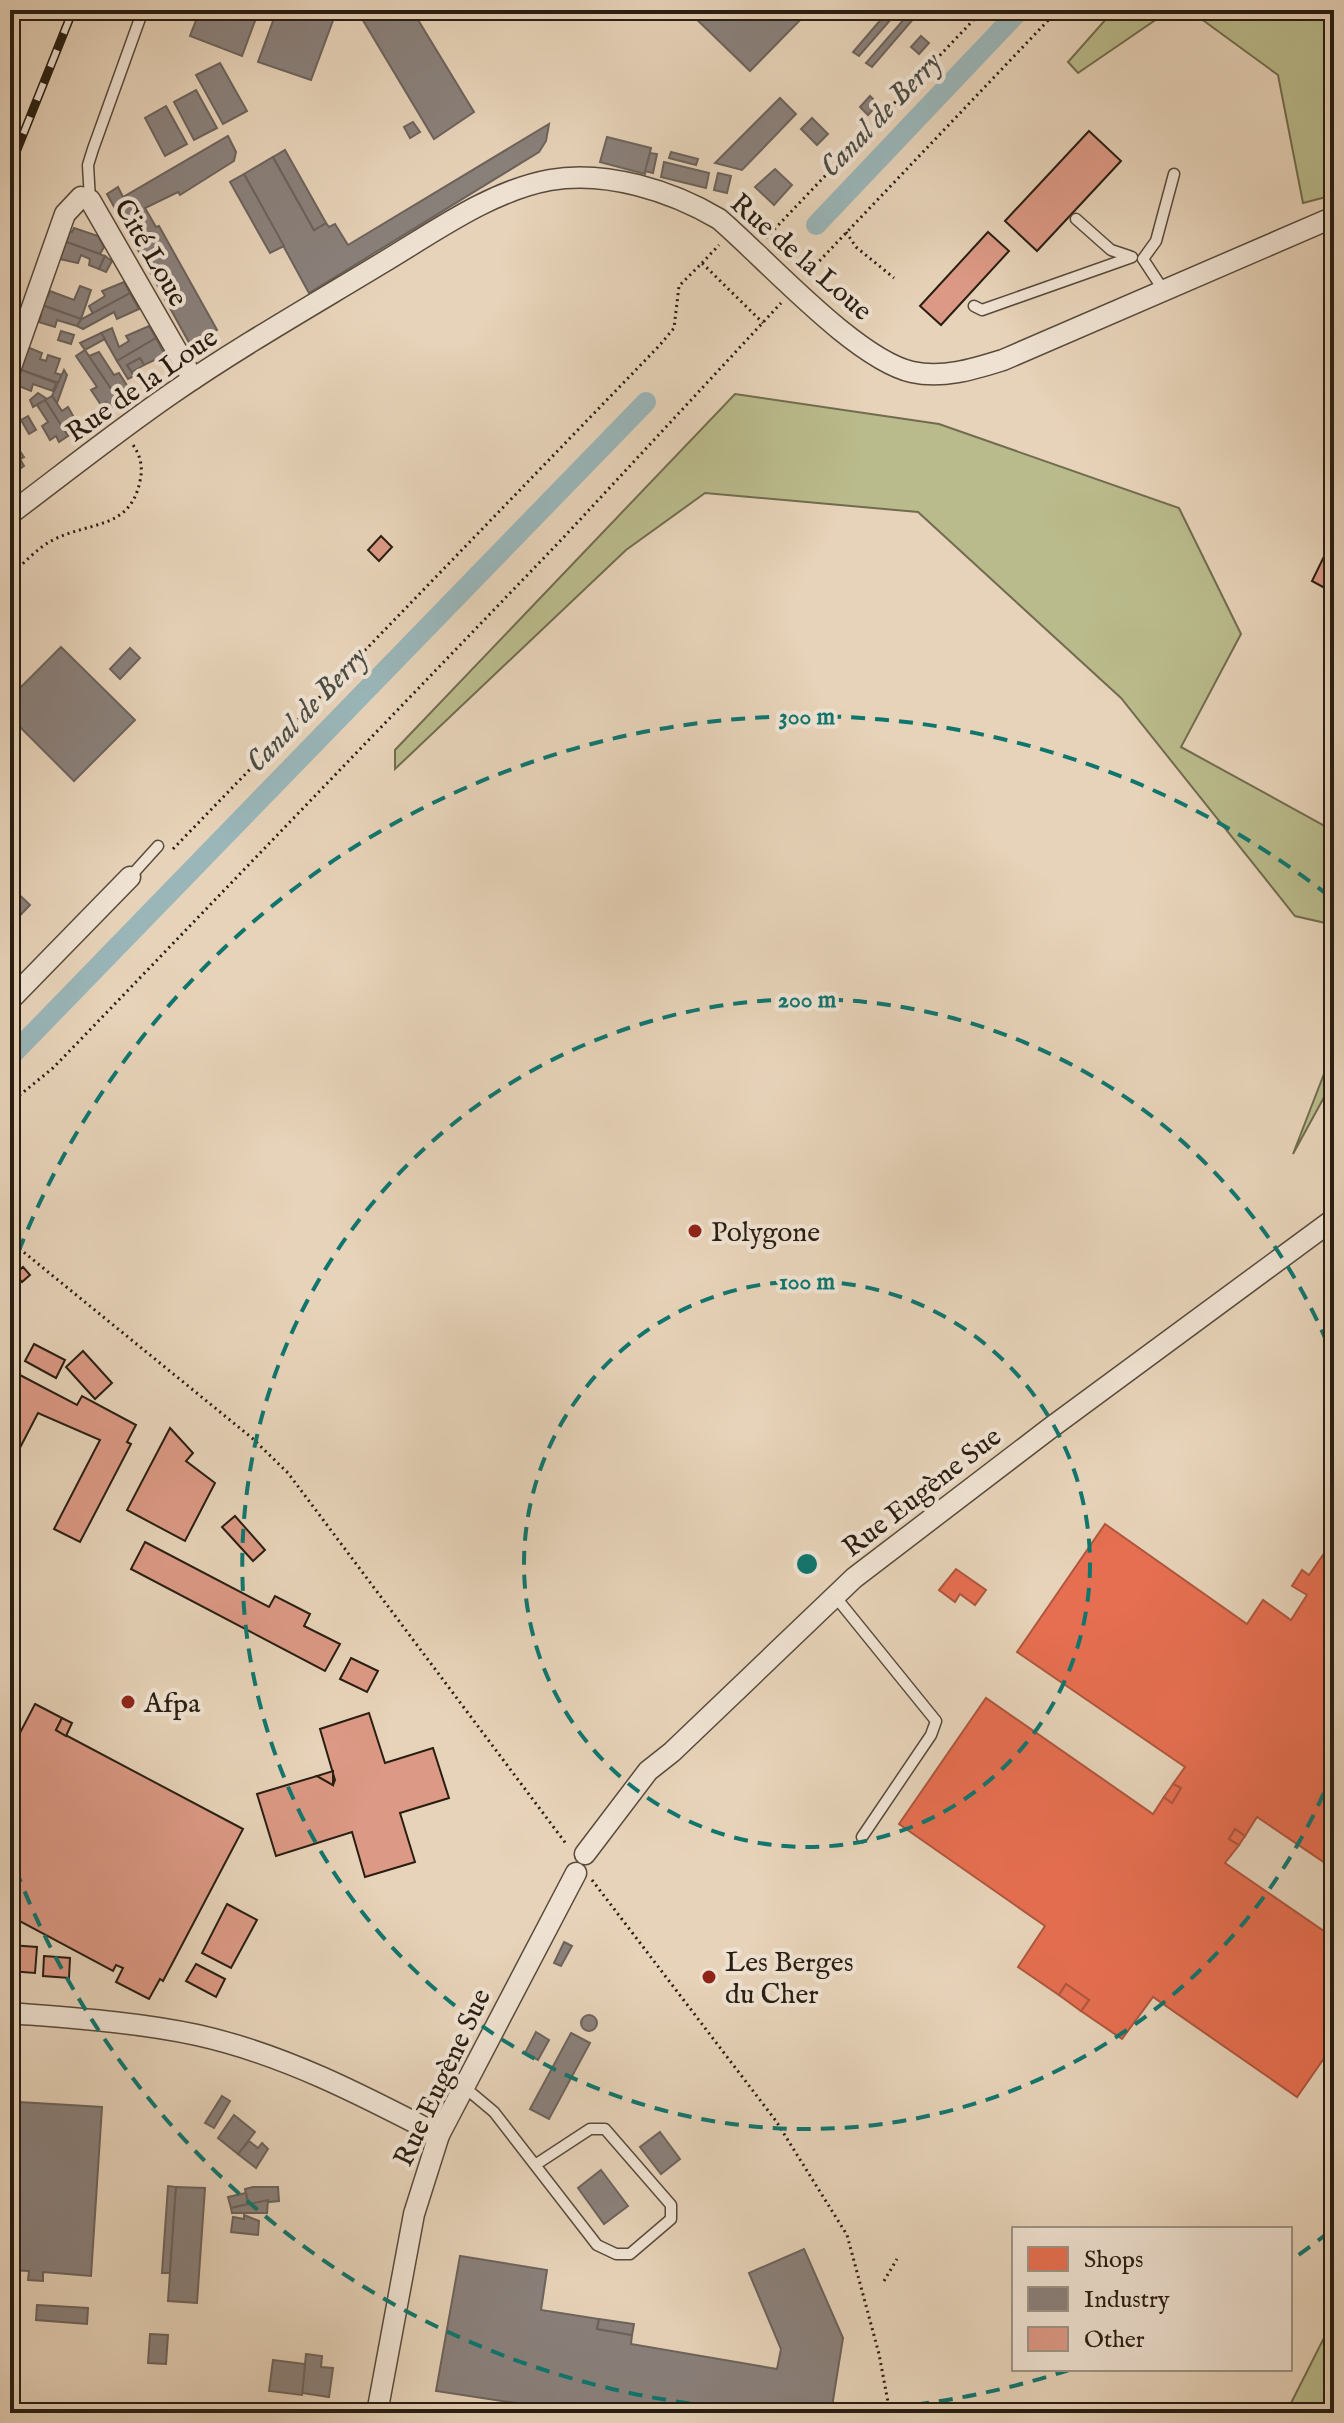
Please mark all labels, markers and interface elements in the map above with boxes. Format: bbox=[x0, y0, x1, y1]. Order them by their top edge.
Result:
water label: Canal de Berry bbox=[812, 44, 951, 186]
street label: Rue de la Loue bbox=[722, 187, 879, 329]
street label: Cité Loue bbox=[105, 193, 195, 313]
street label: Rue de la Loue bbox=[60, 321, 225, 451]
water label: Canal de Berry bbox=[238, 639, 377, 781]
text: 300 m bbox=[779, 702, 836, 733]
text: 200 m bbox=[778, 985, 837, 1016]
place label: Polygone bbox=[711, 1216, 820, 1251]
marker: Polygone bbox=[686, 1222, 704, 1240]
text: 100 m bbox=[779, 1267, 836, 1298]
street label: Rue Eugène Sue bbox=[836, 1420, 1009, 1566]
centre of rings bbox=[793, 1550, 821, 1578]
place label: Afpa bbox=[143, 1687, 201, 1722]
marker: Afpa bbox=[119, 1693, 137, 1711]
place label: Les Berges du Cher bbox=[725, 1946, 854, 2013]
marker: Les Berges du Cher bbox=[700, 1968, 718, 1986]
street label: Rue Eugène Sue bbox=[387, 1983, 500, 2173]
legend bbox=[1012, 2227, 1292, 2371]
text: Shops bbox=[1084, 2245, 1143, 2276]
text: Industry bbox=[1084, 2285, 1170, 2316]
text: Other bbox=[1084, 2325, 1145, 2356]

